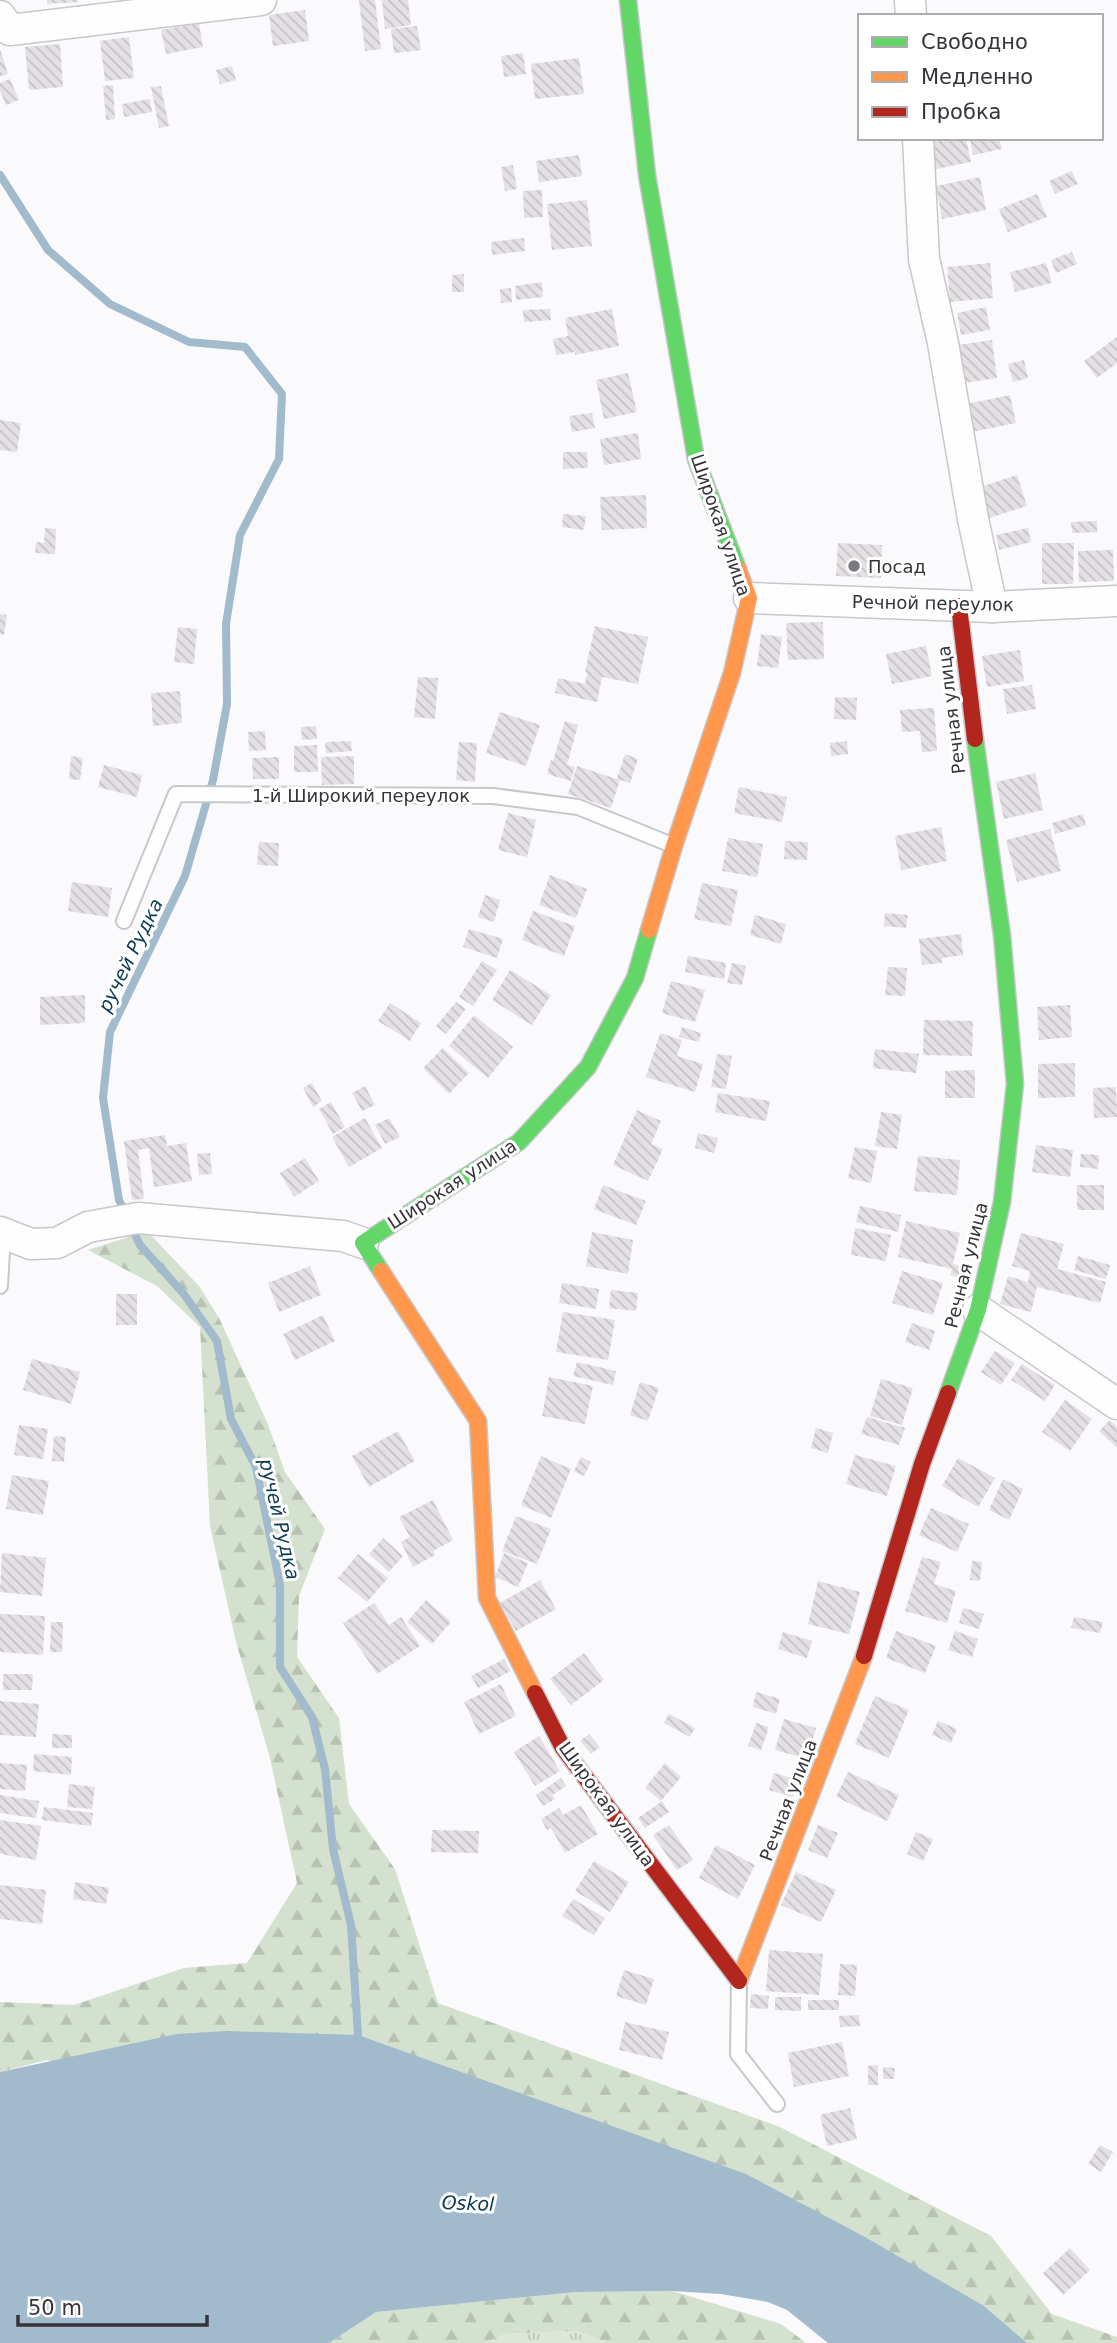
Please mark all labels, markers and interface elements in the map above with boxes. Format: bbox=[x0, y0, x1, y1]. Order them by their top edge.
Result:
legend bbox=[858, 14, 1103, 140]
text: Свободно bbox=[921, 30, 1028, 54]
text: Медленно bbox=[921, 65, 1033, 89]
text: Пробка bbox=[921, 100, 1001, 124]
street label: Широкая улица bbox=[687, 451, 755, 599]
place label: Посад bbox=[868, 556, 926, 577]
marker: Посад bbox=[846, 558, 862, 574]
street label: Речной переулок bbox=[852, 591, 1014, 615]
street label: Речная улица bbox=[933, 645, 969, 775]
street label: 1-й Широкий переулок bbox=[252, 785, 470, 806]
water label: ручей Рудка bbox=[93, 895, 167, 1016]
street label: Широкая улица bbox=[384, 1135, 520, 1233]
street label: Речная улица bbox=[940, 1200, 992, 1330]
water label: ручей Рудка bbox=[255, 1455, 305, 1582]
street label: Речная улица bbox=[755, 1736, 821, 1864]
street label: Широкая улица bbox=[555, 1738, 659, 1870]
water label: Oskol bbox=[441, 2191, 495, 2215]
scale bar bbox=[18, 2284, 206, 2328]
text: 50 m bbox=[28, 2296, 82, 2320]

